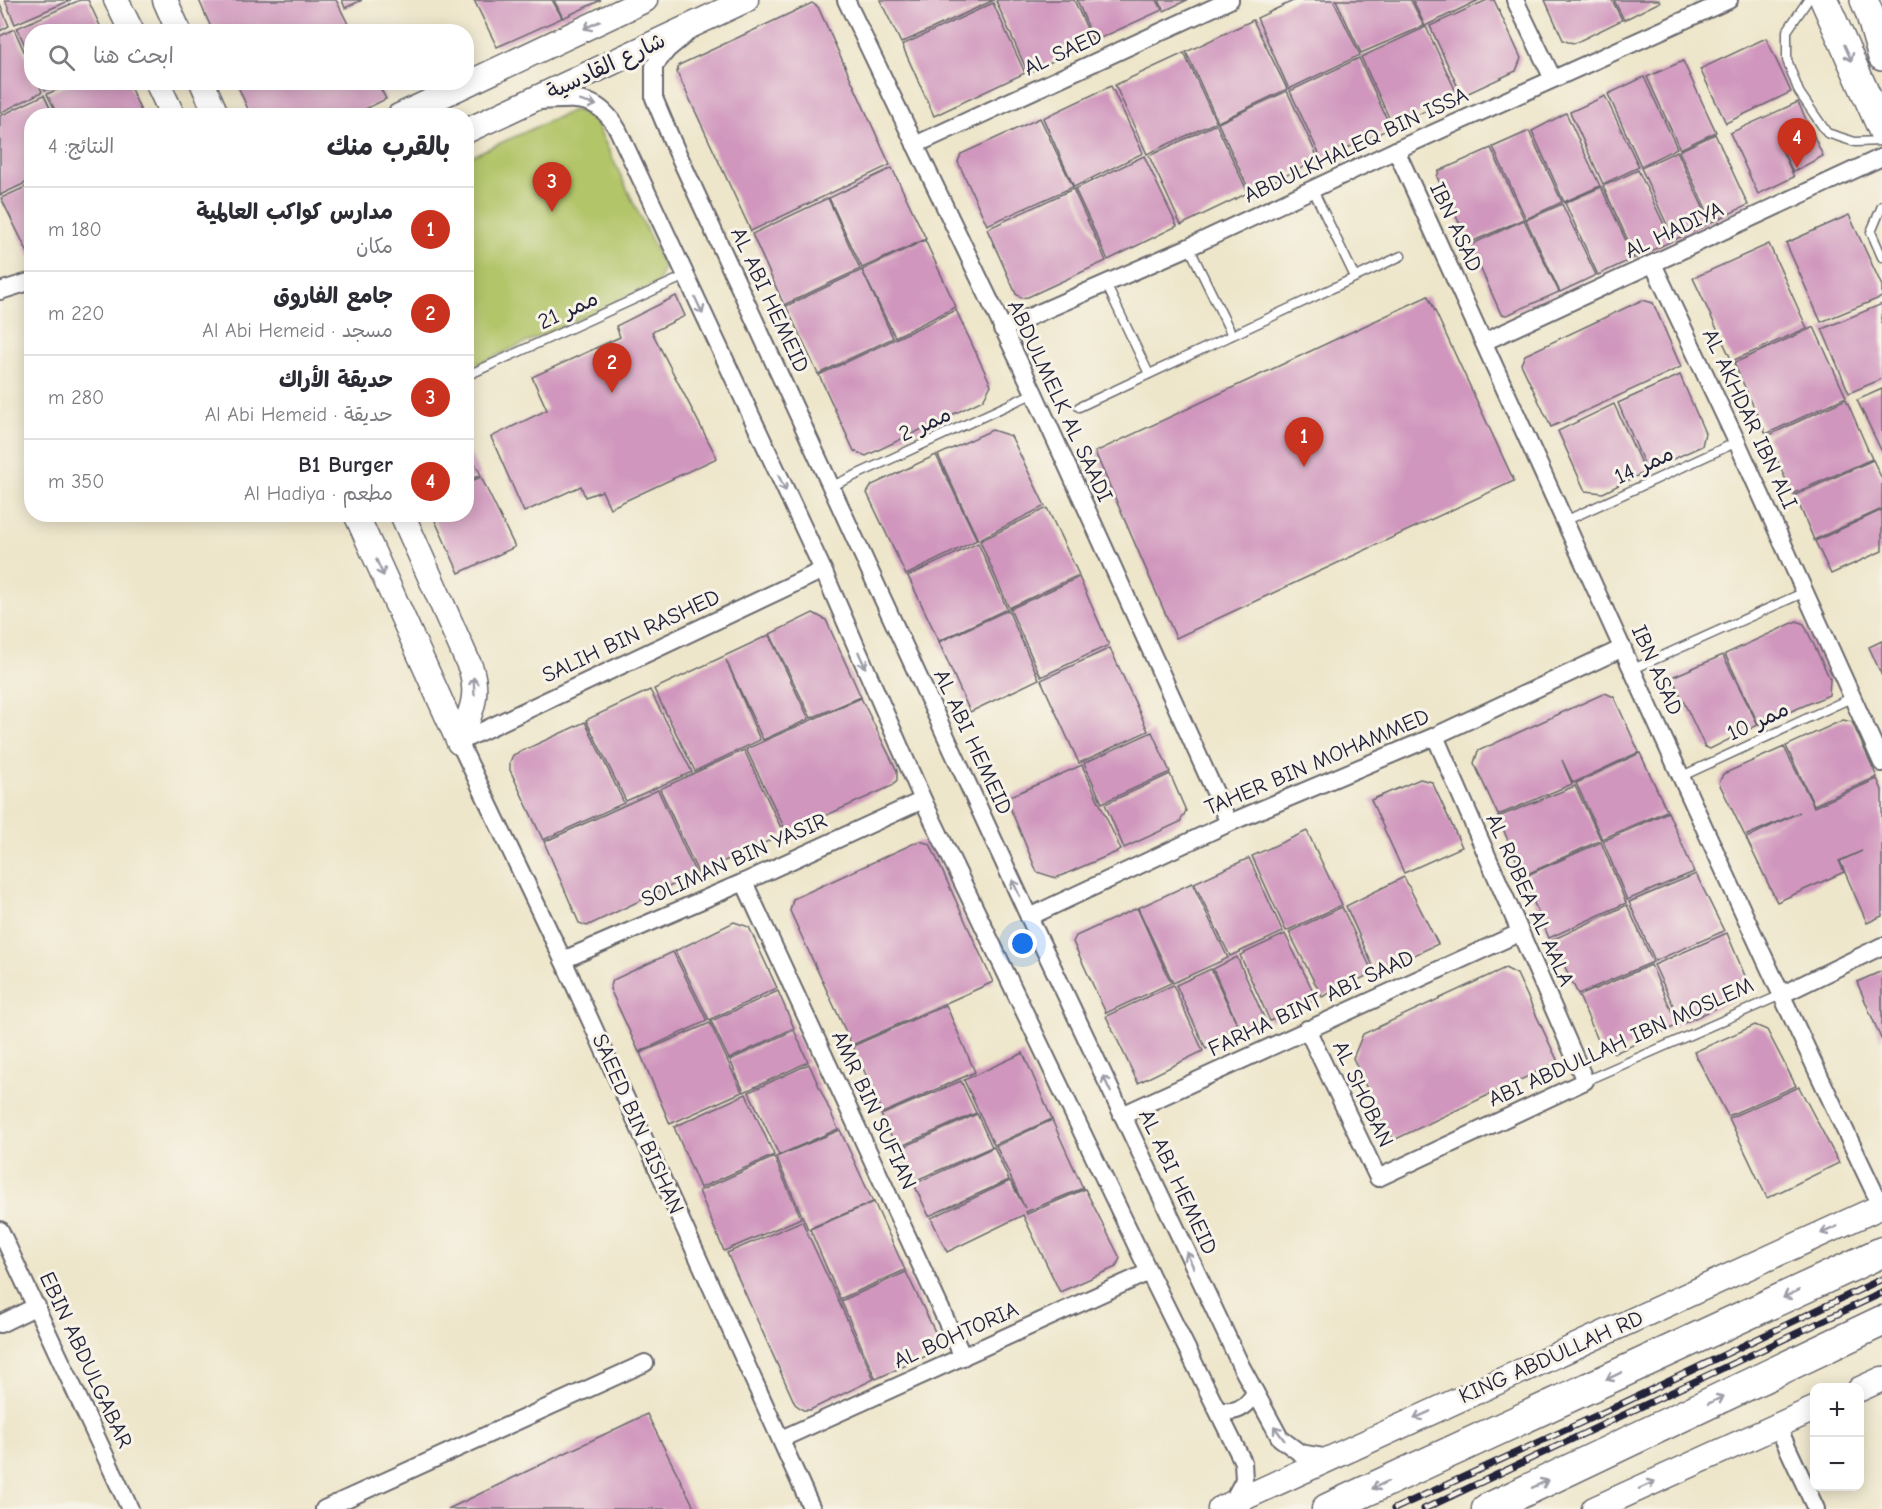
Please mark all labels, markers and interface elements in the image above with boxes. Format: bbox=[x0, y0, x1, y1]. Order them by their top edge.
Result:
one-way arrow bbox=[583, 19, 601, 31]
street label: AL SAED bbox=[1020, 23, 1106, 81]
search box bbox=[24, 24, 474, 90]
street label: شارع القادسية bbox=[542, 27, 670, 107]
icon: search bbox=[45, 41, 78, 74]
text: ابحث هنا bbox=[93, 43, 174, 69]
one-way arrow bbox=[1842, 44, 1854, 62]
street label: ABDULKHALEQ BIN ISSA bbox=[1240, 82, 1472, 208]
one-way arrow bbox=[578, 98, 597, 109]
pin: 4 bbox=[1778, 118, 1816, 168]
text: بالقرب منك bbox=[327, 132, 450, 162]
text: النتائج: 4 bbox=[48, 135, 114, 158]
pin: 3 bbox=[532, 162, 572, 212]
street label: IBN ASAD bbox=[1424, 178, 1488, 276]
street label: AL HADIYA bbox=[1621, 196, 1727, 264]
text: مدارس كواكب العالمية bbox=[196, 199, 393, 225]
text: 180 m bbox=[48, 218, 102, 241]
text: 1 bbox=[427, 218, 434, 241]
street label: AL ABI HEMEID bbox=[725, 223, 815, 377]
text: مكان bbox=[356, 235, 393, 258]
text: جامع الفاروق bbox=[273, 283, 393, 309]
street label: ممر 21 bbox=[534, 285, 602, 335]
street label: ABDULMELK AL SAADI bbox=[1002, 296, 1118, 506]
one-way arrow bbox=[694, 297, 706, 315]
text: 220 m bbox=[48, 302, 104, 325]
text: 2 bbox=[426, 302, 435, 325]
text: مسجد · Al Abi Hemeid bbox=[202, 319, 393, 342]
street label: AL AKHDAR IBN ALI bbox=[1697, 325, 1803, 513]
pin: 2 bbox=[592, 344, 632, 393]
text: حديقة الأراك bbox=[279, 367, 393, 393]
text: 280 m bbox=[48, 386, 104, 409]
text: 3 bbox=[426, 386, 435, 409]
street label: ممر 2 bbox=[895, 401, 955, 447]
text: حديقة · Al Abi Hemeid bbox=[205, 403, 393, 426]
pin: 1 bbox=[1284, 418, 1324, 467]
street label: ممر 14 bbox=[1610, 440, 1678, 490]
text: B1 Burger bbox=[298, 452, 393, 478]
text: 350 m bbox=[48, 470, 104, 493]
text: 4 bbox=[426, 470, 435, 493]
one-way arrow bbox=[776, 473, 788, 491]
text: مطعم · Al Hadiya bbox=[244, 482, 393, 505]
one-way arrow bbox=[375, 558, 387, 576]
street label: SALIH BIN RASHED bbox=[538, 583, 724, 689]
street label: IBN ASAD bbox=[1626, 621, 1688, 719]
one-way arrow bbox=[857, 651, 868, 669]
street label: AL ABI HEMEID bbox=[928, 665, 1018, 819]
one-way arrow bbox=[468, 677, 479, 697]
street label: ممر 10 bbox=[1723, 695, 1793, 747]
street label: TAHER BIN MOHAMMED bbox=[1201, 703, 1433, 821]
street label: SOLIMAN BIN YASIR bbox=[637, 807, 831, 913]
street label: AL ROBEA AL AALA bbox=[1480, 810, 1580, 990]
one-way arrow bbox=[1009, 880, 1021, 898]
your location bbox=[1008, 929, 1037, 958]
street label: FARHA BINT ABI SAAD bbox=[1204, 944, 1418, 1062]
street label: ABI ABDULLAH IBN MOSLEM bbox=[1484, 972, 1758, 1112]
street label: AMR BIN SUFIAN bbox=[826, 1027, 922, 1193]
street label: SAEED BIN BISHAN bbox=[587, 1030, 689, 1218]
street label: AL SHOBAN bbox=[1327, 1037, 1399, 1151]
one-way arrow bbox=[1100, 1075, 1111, 1093]
street label: AL ABI HEMEID bbox=[1133, 1105, 1223, 1259]
one-way arrow bbox=[1820, 1225, 1838, 1236]
one-way arrow bbox=[1184, 1252, 1196, 1270]
street label: EBIN ABDULGABAR bbox=[34, 1268, 138, 1452]
one-way arrow bbox=[1782, 1289, 1800, 1301]
street label: AL BOHTORIA bbox=[890, 1296, 1023, 1374]
street label: KING ABDULLAH RD bbox=[1455, 1305, 1647, 1409]
one-way arrow bbox=[1605, 1371, 1623, 1383]
map controls bbox=[1810, 1383, 1864, 1491]
button: + bbox=[1810, 1383, 1864, 1437]
one-way arrow bbox=[1707, 1394, 1725, 1406]
one-way arrow bbox=[1414, 1410, 1432, 1422]
one-way arrow bbox=[1273, 1426, 1285, 1442]
button: − bbox=[1810, 1437, 1864, 1491]
one-way arrow bbox=[1531, 1477, 1549, 1489]
one-way arrow bbox=[1638, 1478, 1656, 1490]
one-way arrow bbox=[1371, 1479, 1389, 1491]

